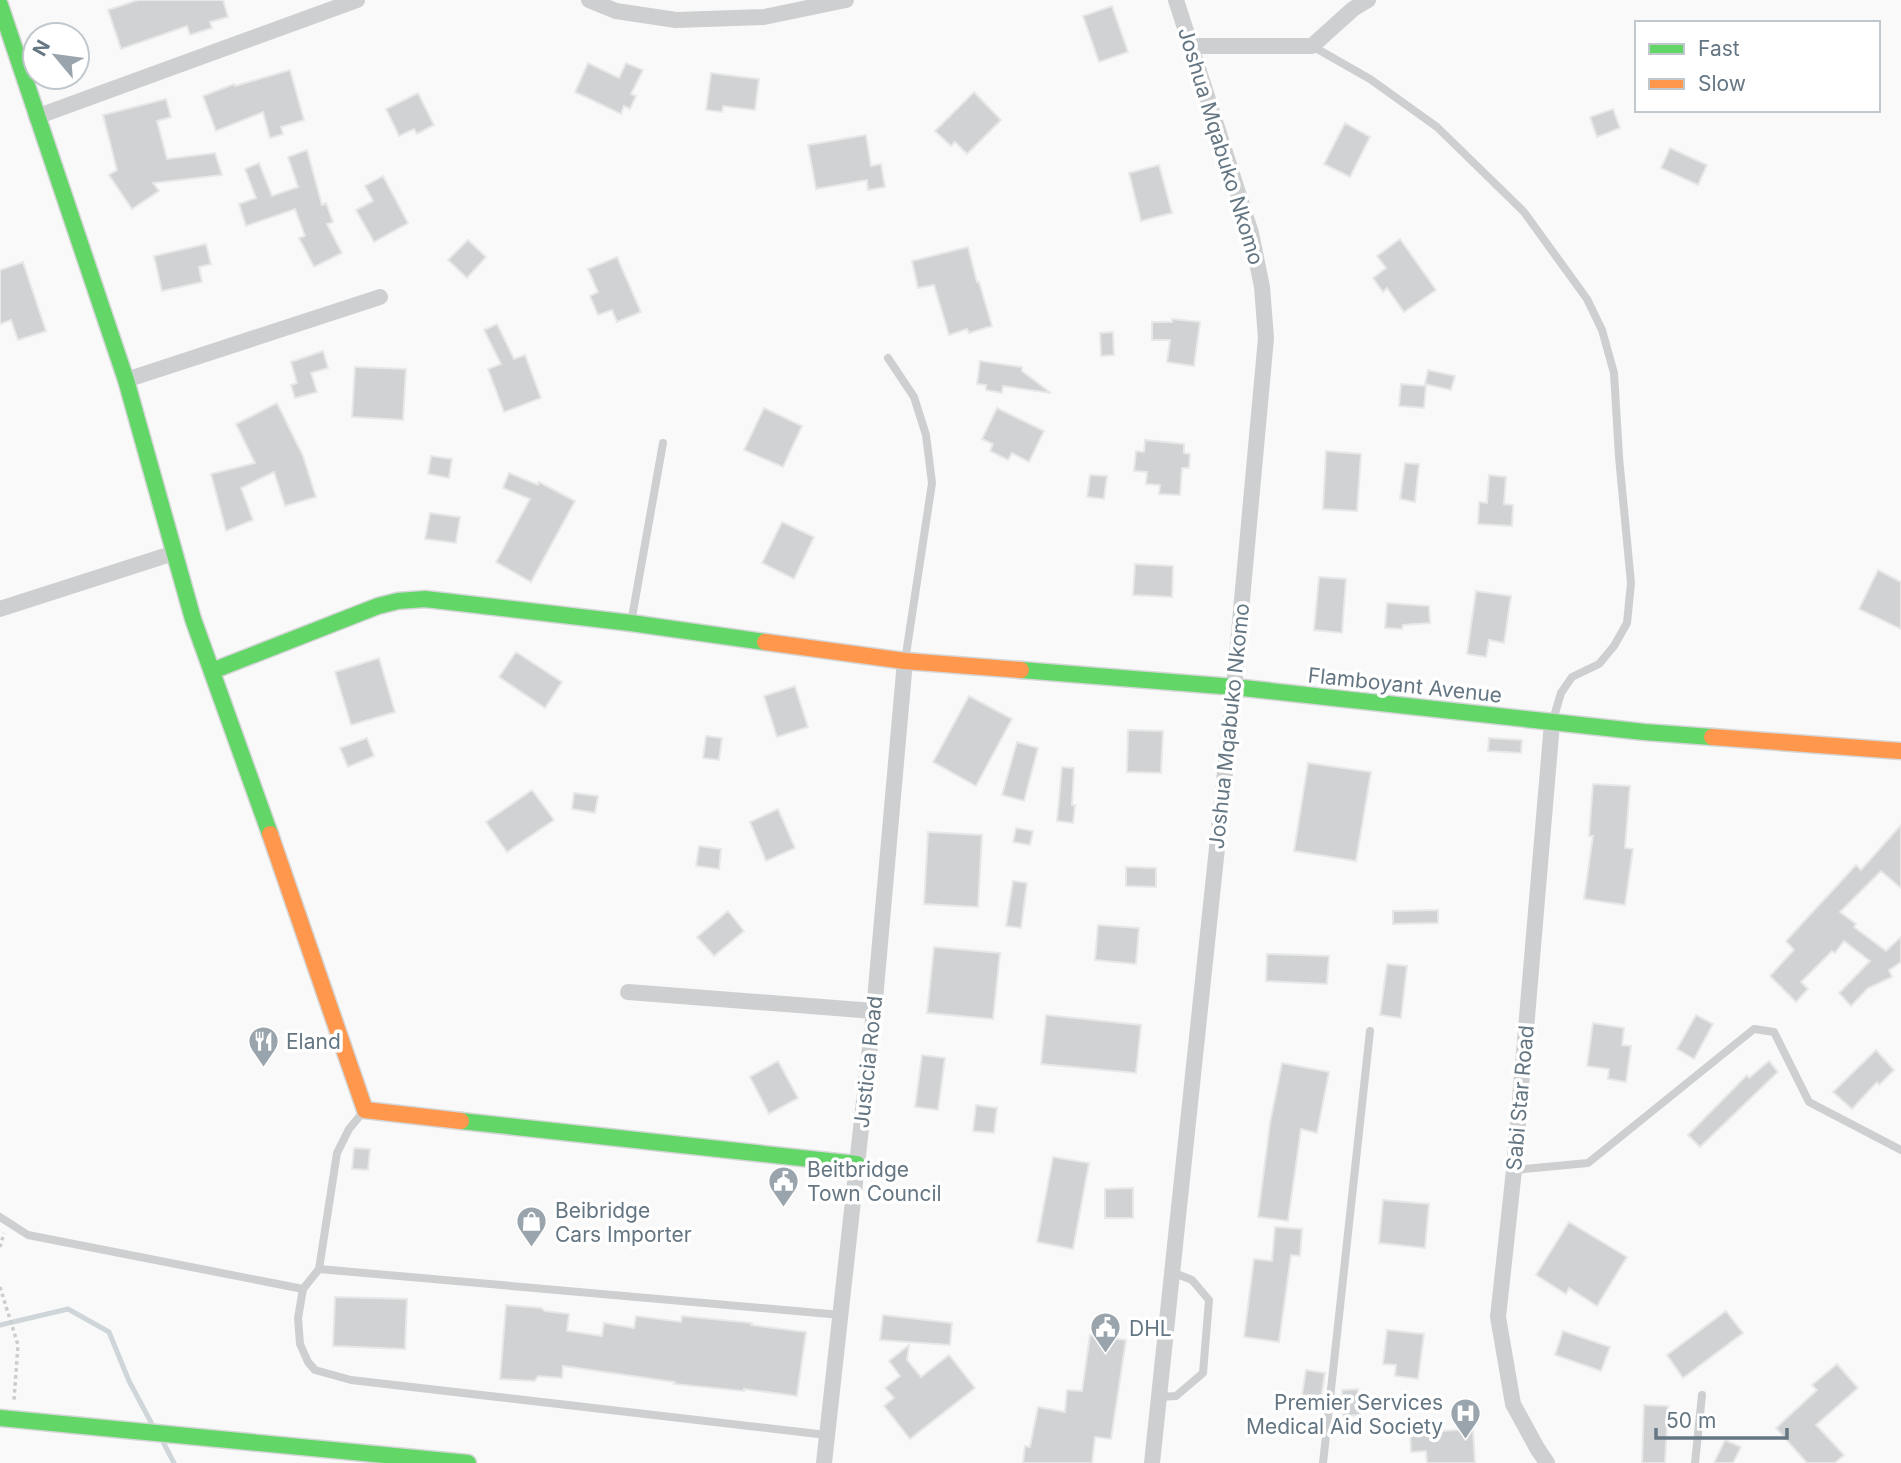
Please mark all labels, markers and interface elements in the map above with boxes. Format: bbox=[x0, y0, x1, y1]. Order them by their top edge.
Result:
north arrow bbox=[21, 21, 91, 91]
legend bbox=[1635, 21, 1880, 112]
street label: Joshua Mqabuko Nkomo bbox=[1173, 24, 1269, 268]
text: N bbox=[28, 36, 55, 60]
text: Fast bbox=[1698, 36, 1740, 61]
text: Slow bbox=[1698, 71, 1746, 96]
street label: Joshua Mqabuko Nkomo bbox=[1204, 602, 1254, 850]
street label: Flamboyant Avenue bbox=[1307, 662, 1503, 708]
street label: Justicia Road bbox=[849, 995, 887, 1129]
restaurant icon: Eland bbox=[246, 1024, 280, 1068]
street label: Sabi Star Road bbox=[1501, 1024, 1539, 1172]
place label: Eland bbox=[286, 1029, 341, 1054]
place label: Beitbridge Town Council bbox=[807, 1157, 942, 1206]
public building icon: Beitbridge Town Council bbox=[767, 1164, 801, 1208]
place label: Beibridge Cars Importer bbox=[555, 1198, 692, 1247]
shop icon: Beibridge Cars Importer bbox=[515, 1205, 549, 1249]
public building icon: DHL bbox=[1089, 1311, 1123, 1355]
place label: DHL bbox=[1129, 1316, 1172, 1341]
place label: Premier Services Medical Aid Society bbox=[1246, 1390, 1443, 1439]
scale bar bbox=[1656, 1396, 1787, 1440]
hospital icon: Premier Services Medical Aid Society bbox=[1449, 1397, 1483, 1441]
text: 50 m bbox=[1666, 1408, 1716, 1433]

